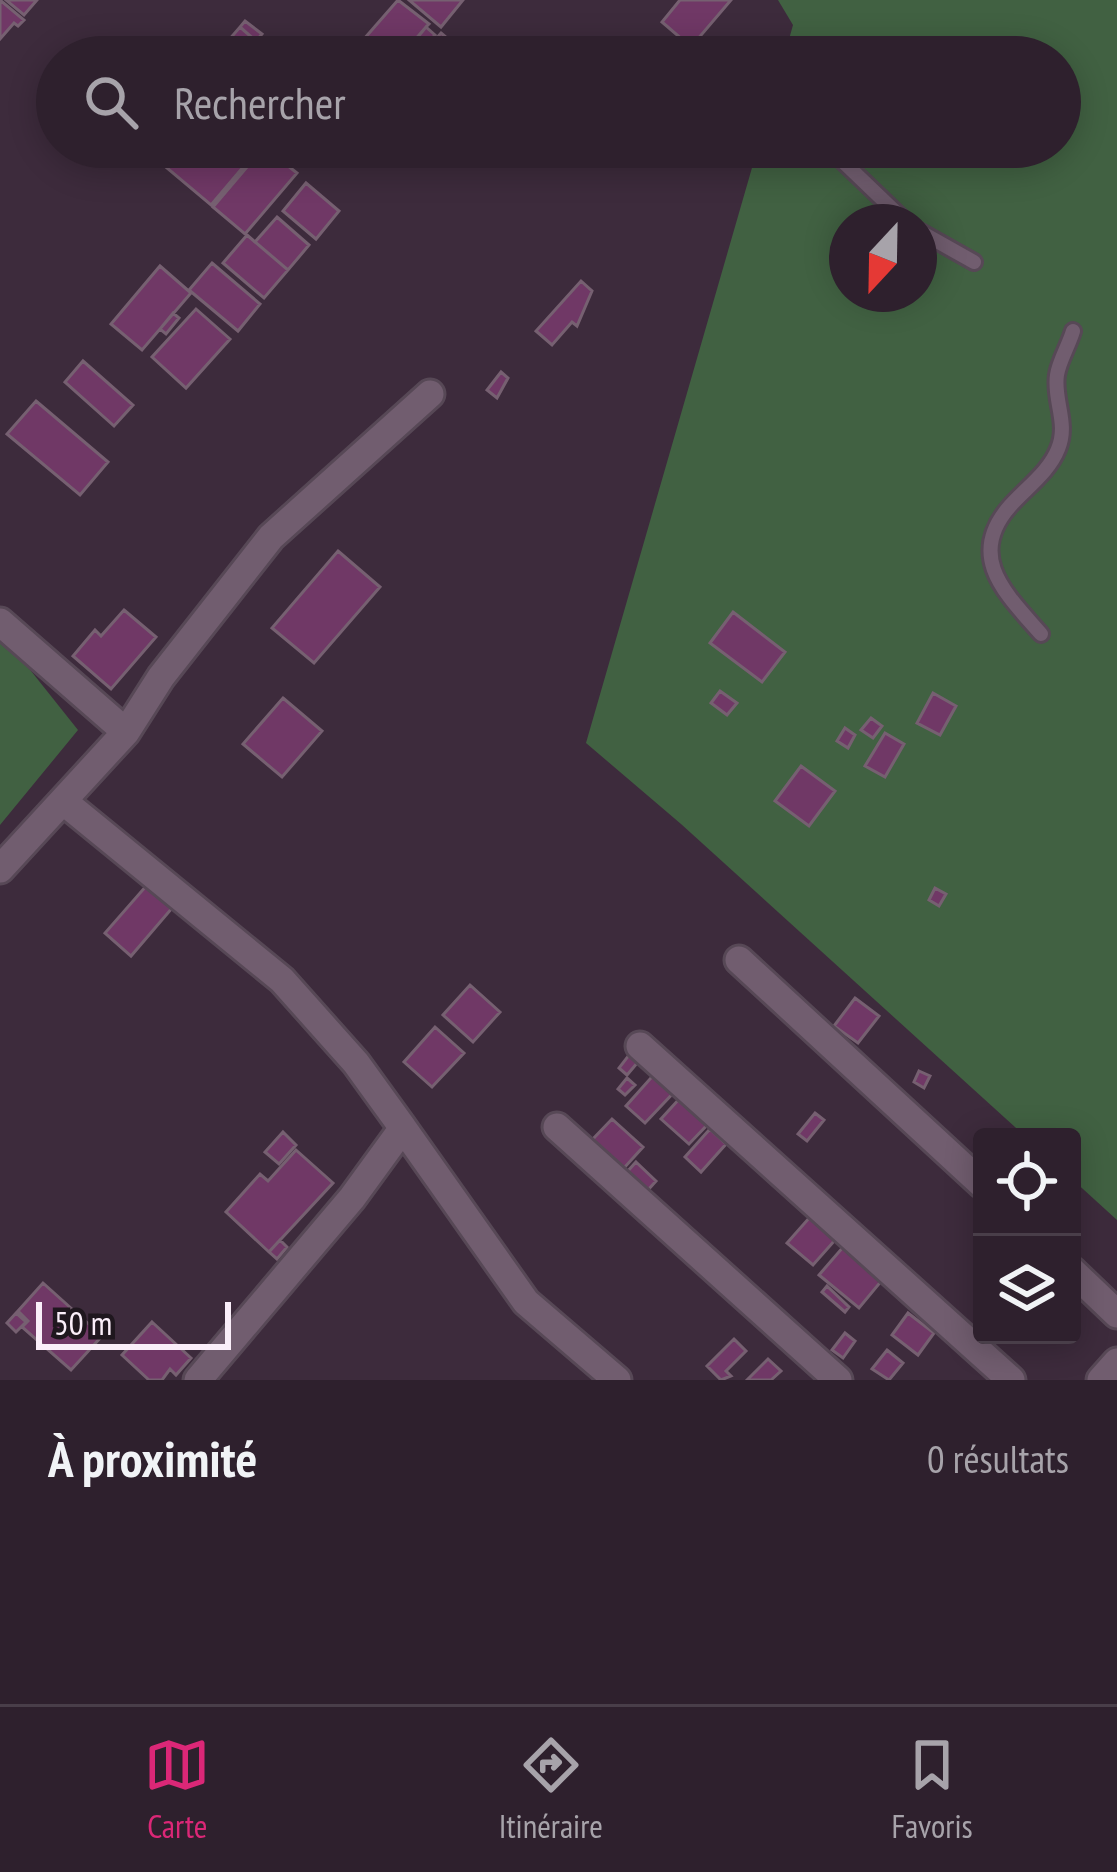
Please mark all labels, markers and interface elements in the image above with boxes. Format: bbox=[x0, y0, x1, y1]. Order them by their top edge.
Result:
search box bbox=[36, 36, 1081, 168]
icon: search bbox=[78, 69, 144, 135]
text: Rechercher bbox=[174, 73, 346, 131]
north arrow bbox=[829, 204, 937, 312]
map controls bbox=[973, 1128, 1081, 1344]
button: locate bbox=[973, 1128, 1081, 1236]
button: layers bbox=[973, 1236, 1081, 1344]
scale bar bbox=[36, 1296, 231, 1349]
text: 50 m bbox=[54, 1301, 112, 1344]
text: À proximité bbox=[48, 1425, 257, 1491]
text: 0 résultats bbox=[927, 1433, 1069, 1484]
tab: Carte bbox=[144, 1732, 210, 1847]
tab: Itinéraire bbox=[499, 1732, 603, 1847]
tab: Favoris bbox=[891, 1732, 973, 1847]

